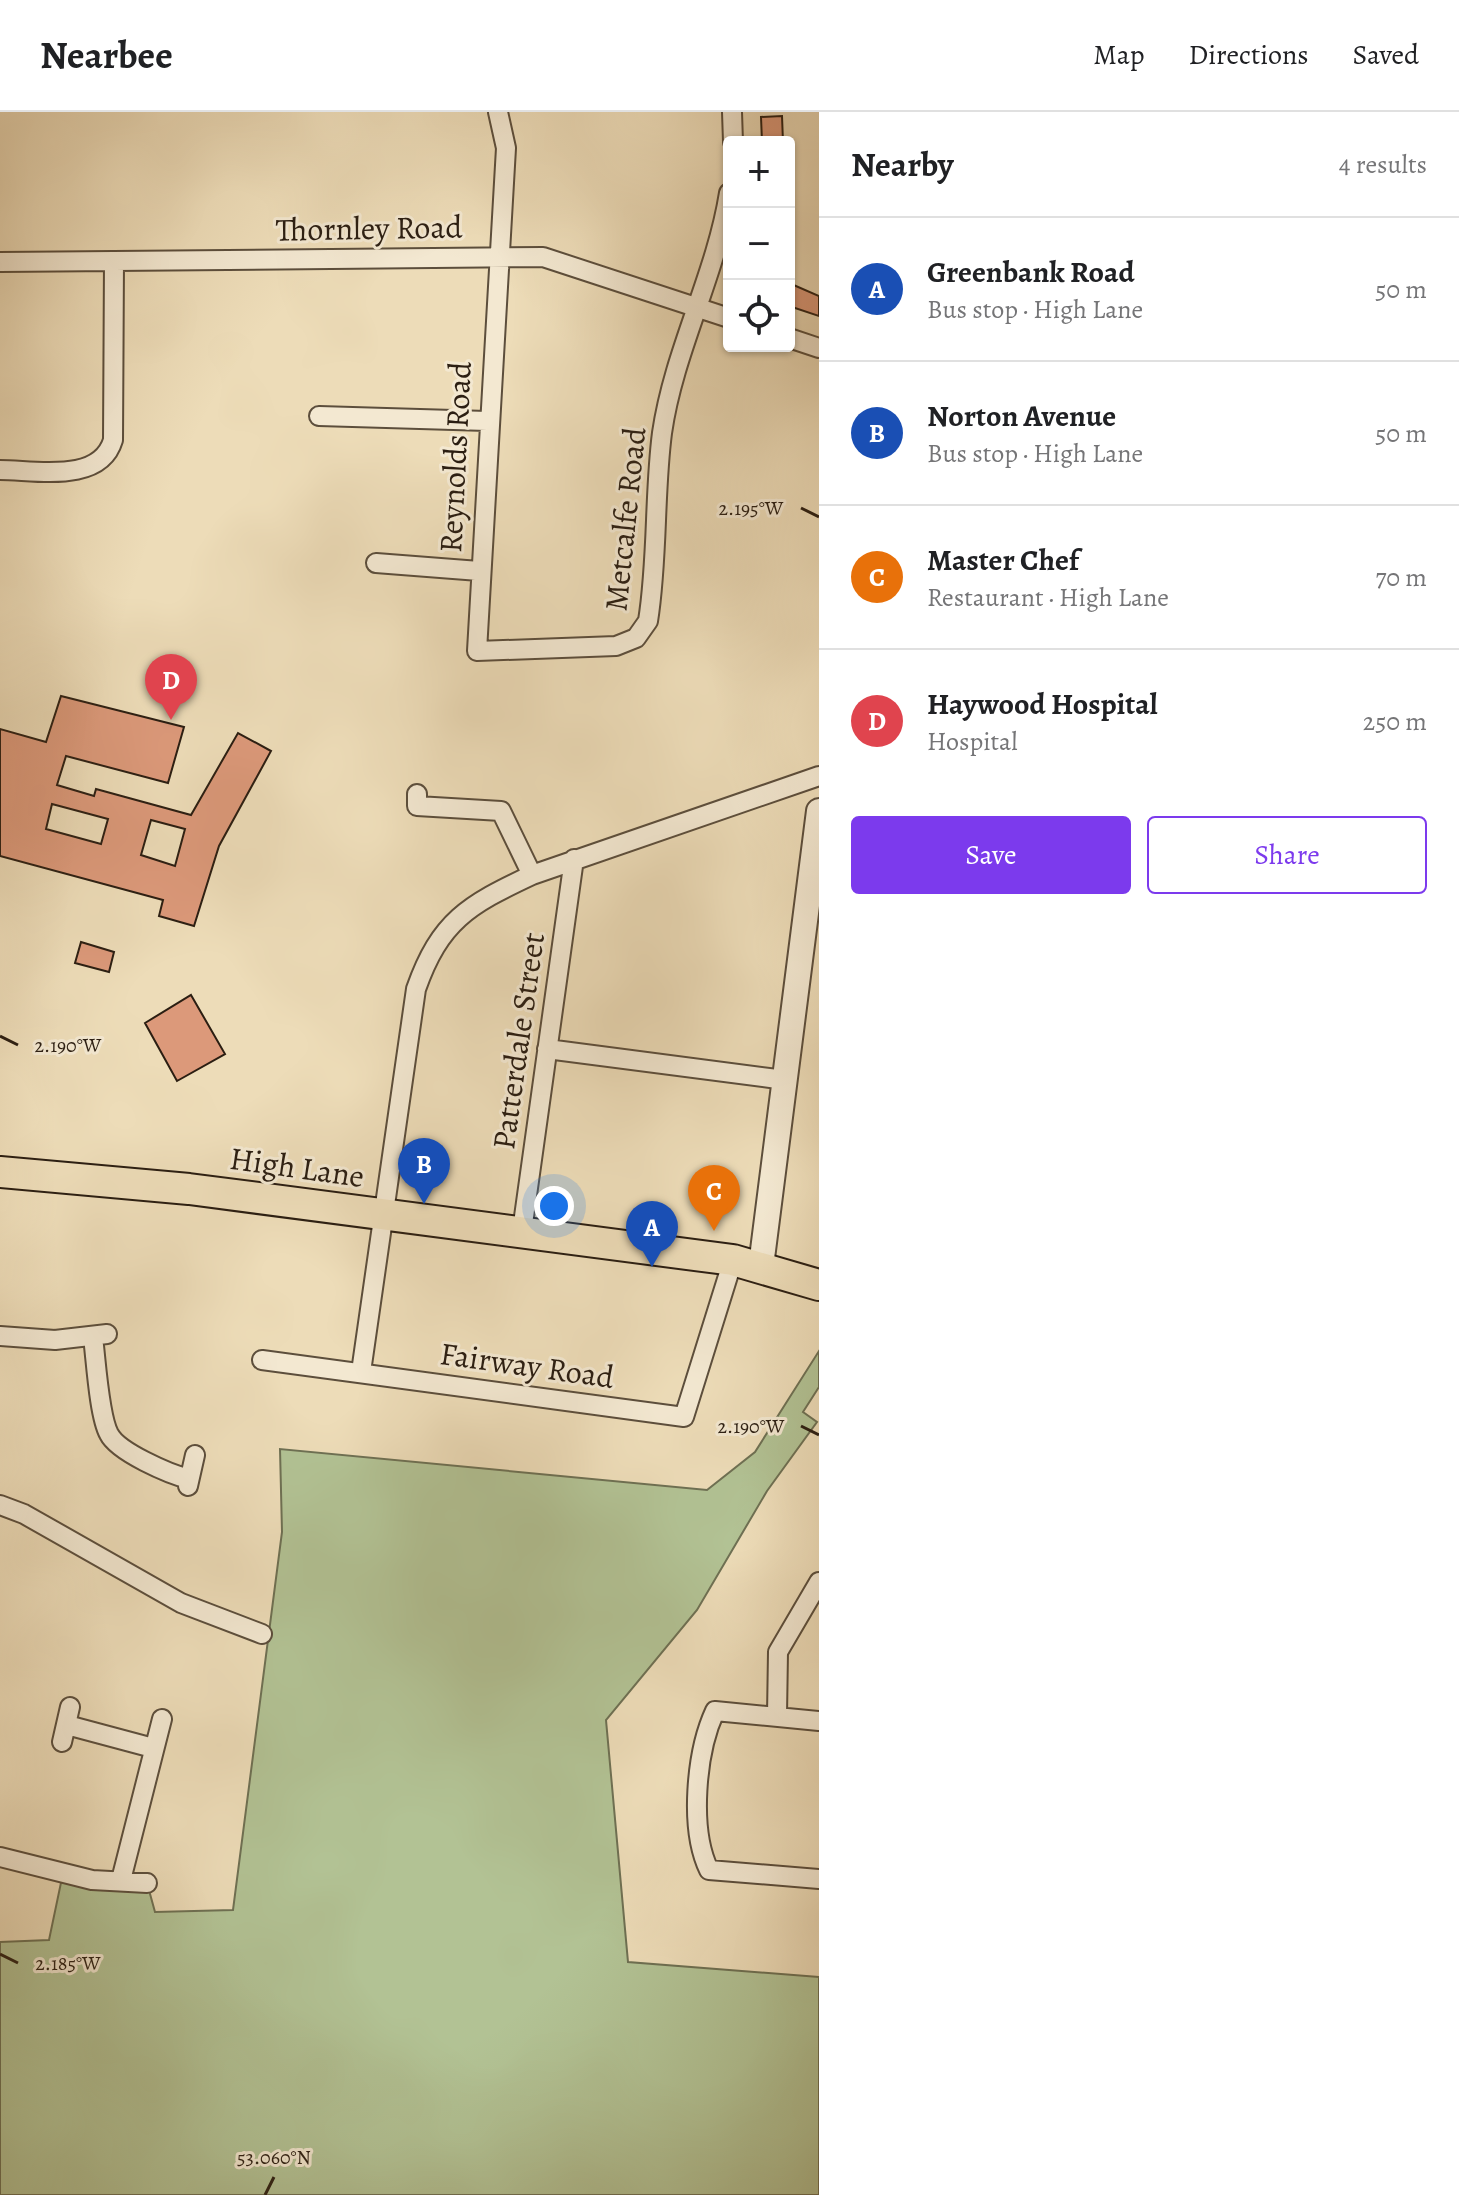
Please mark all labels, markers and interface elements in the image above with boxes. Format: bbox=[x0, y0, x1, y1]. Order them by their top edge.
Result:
text: Nearbee bbox=[40, 29, 173, 81]
text: Map bbox=[1093, 36, 1144, 74]
text: Directions bbox=[1188, 36, 1309, 74]
text: Saved bbox=[1353, 36, 1419, 74]
map controls bbox=[723, 136, 795, 352]
button: + bbox=[723, 136, 795, 208]
text: Nearby bbox=[851, 141, 954, 188]
text: 4 results bbox=[1339, 147, 1427, 182]
street label: Thornley Road bbox=[275, 204, 464, 252]
button: − bbox=[723, 208, 795, 280]
text: Greenbank Road bbox=[927, 252, 1135, 292]
text: A bbox=[869, 272, 885, 307]
text: 50 m bbox=[1375, 272, 1427, 307]
button: locate bbox=[723, 280, 795, 352]
text: Bus stop · High Lane bbox=[927, 292, 1143, 327]
street label: Reynolds Road bbox=[428, 359, 482, 554]
text: Norton Avenue bbox=[927, 396, 1116, 436]
text: B bbox=[869, 416, 885, 451]
text: 50 m bbox=[1375, 416, 1427, 451]
street label: Metcalfe Road bbox=[593, 424, 657, 613]
text: Bus stop · High Lane bbox=[927, 436, 1143, 471]
text: 2.195°W bbox=[719, 495, 784, 522]
text: Master Chef bbox=[927, 540, 1079, 580]
text: C bbox=[869, 560, 885, 595]
text: 70 m bbox=[1375, 560, 1427, 595]
text: Restaurant · High Lane bbox=[927, 580, 1169, 615]
pin: D bbox=[145, 654, 197, 720]
text: Haywood Hospital bbox=[927, 684, 1158, 724]
text: D bbox=[868, 704, 886, 739]
text: 250 m bbox=[1363, 704, 1427, 739]
text: Hospital bbox=[927, 724, 1018, 759]
button: Save bbox=[851, 816, 1131, 894]
button: Share bbox=[1147, 816, 1427, 894]
street label: Patterdale Street bbox=[481, 930, 555, 1152]
text: 2.190°W bbox=[35, 1032, 102, 1059]
street label: High Lane bbox=[227, 1136, 367, 1198]
pin: B bbox=[398, 1138, 450, 1204]
pin: C bbox=[688, 1165, 740, 1231]
your location bbox=[534, 1186, 574, 1226]
pin: A bbox=[626, 1201, 678, 1267]
street label: Fairway Road bbox=[437, 1331, 618, 1399]
text: 2.190°W bbox=[718, 1413, 785, 1440]
text: 2.185°W bbox=[35, 1950, 101, 1977]
text: 53.060°N bbox=[237, 2144, 311, 2171]

